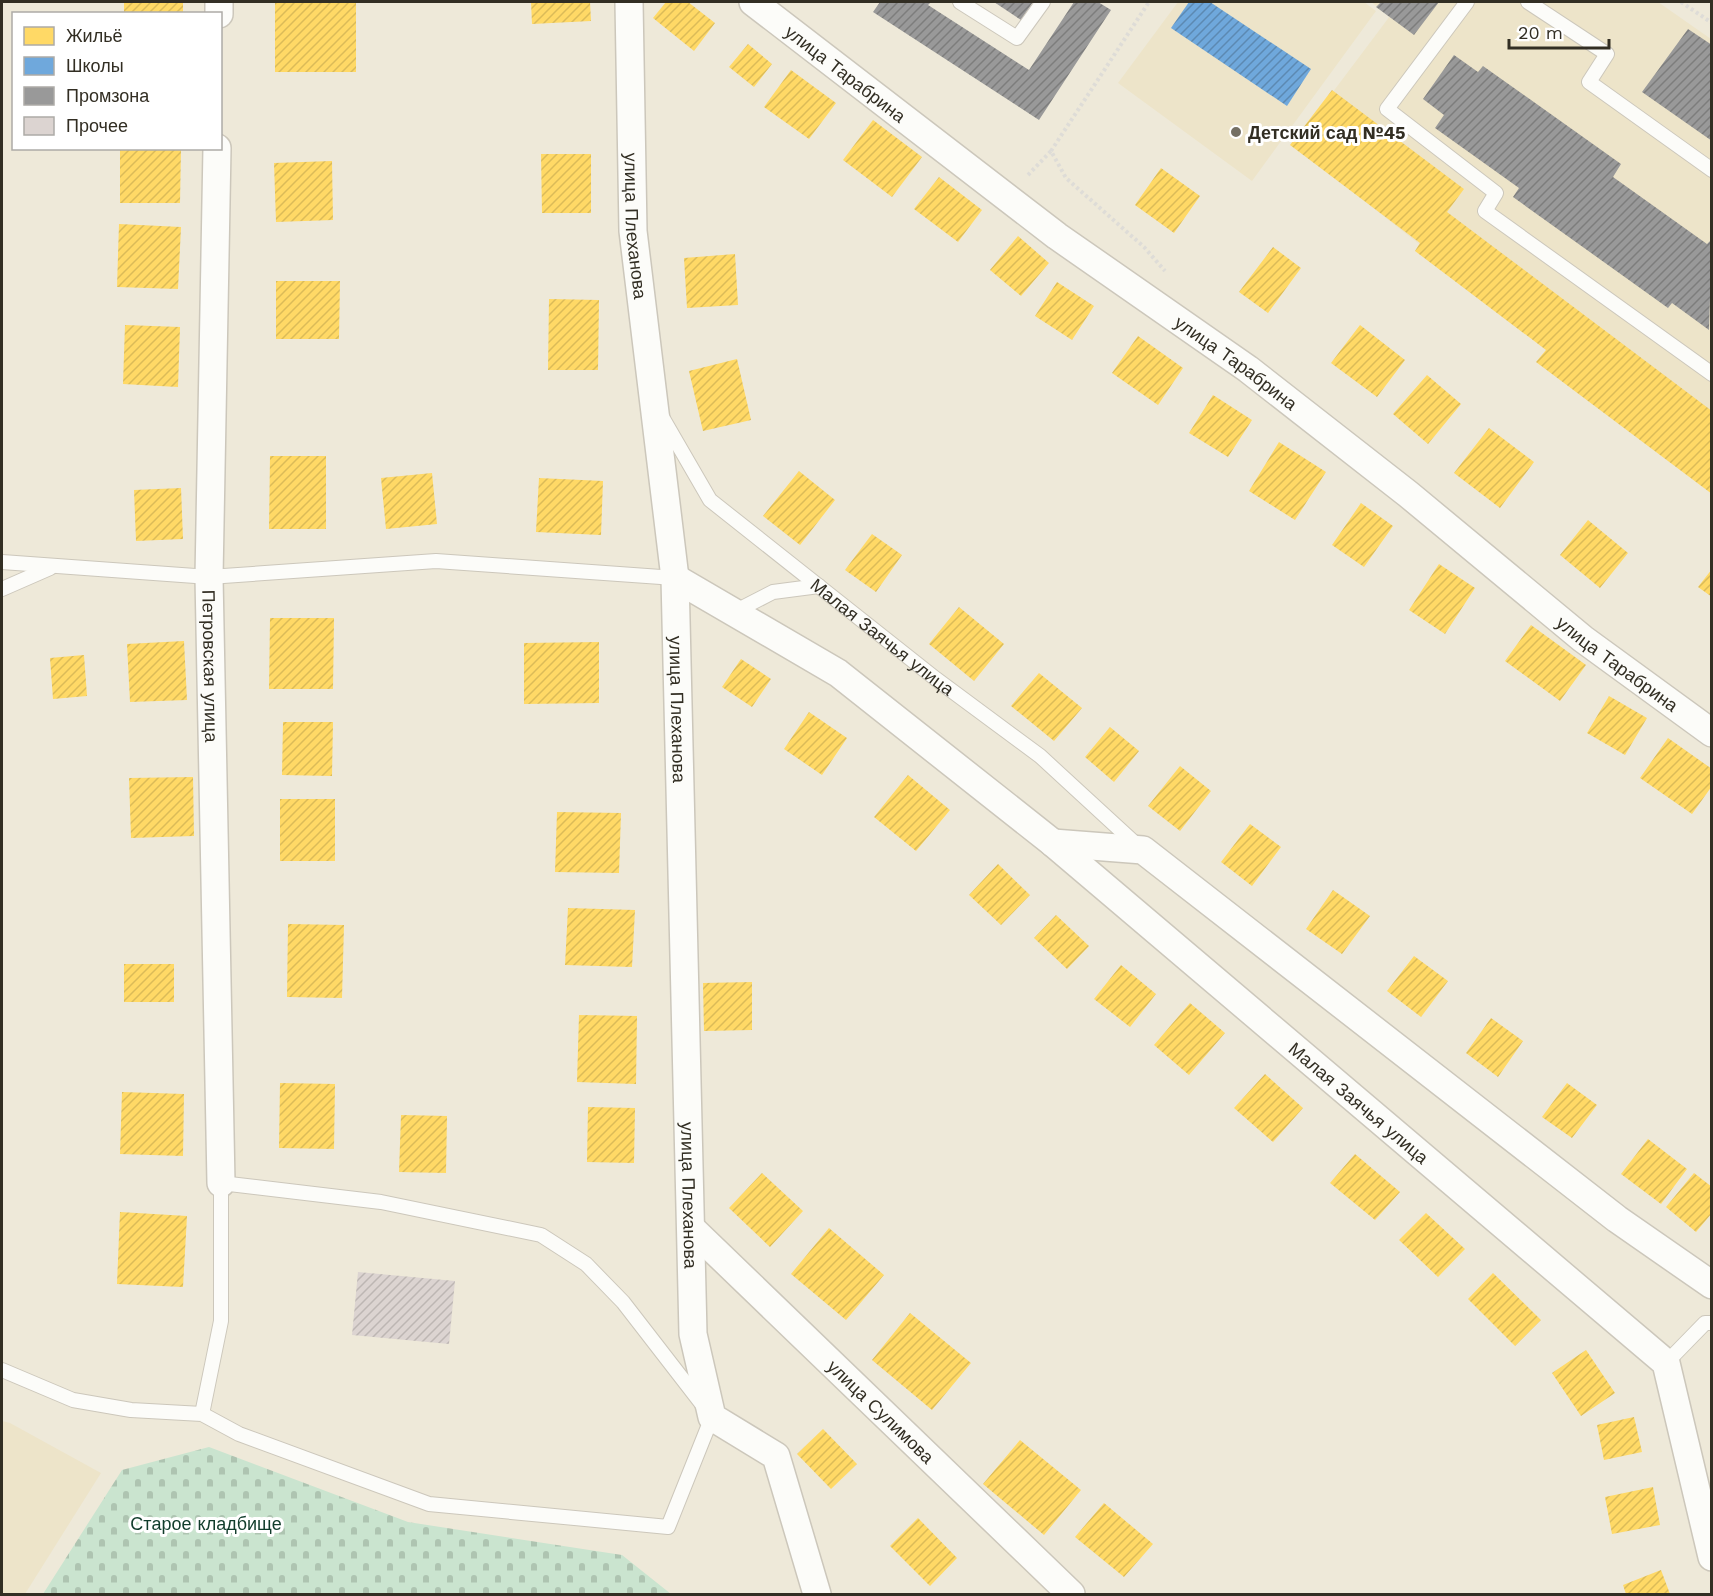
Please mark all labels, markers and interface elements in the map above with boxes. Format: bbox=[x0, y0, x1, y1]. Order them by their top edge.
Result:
legend bbox=[12, 12, 222, 150]
scale bar bbox=[1509, 12, 1610, 50]
street label: улица Тарабрина bbox=[781, 20, 911, 127]
text: 20 m bbox=[1518, 22, 1563, 43]
text: Жильё bbox=[66, 25, 123, 46]
text: Школы bbox=[66, 55, 124, 76]
text: Промзона bbox=[66, 85, 150, 106]
text: Прочее bbox=[66, 115, 128, 136]
place label: Детский сад №45 bbox=[1248, 122, 1406, 143]
marker: Детский сад №45 bbox=[1229, 125, 1243, 139]
street label: улица Плеханова bbox=[621, 152, 652, 301]
street label: улица Тарабрина bbox=[1171, 311, 1302, 415]
street label: Малая Заячья улица bbox=[807, 574, 959, 700]
street label: Петровская улица bbox=[199, 589, 223, 743]
street label: улица Тарабрина bbox=[1553, 611, 1683, 716]
street label: улица Плеханова bbox=[666, 636, 690, 784]
street label: Малая Заячья улица bbox=[1285, 1037, 1434, 1168]
street label: улица Плеханова bbox=[677, 1122, 702, 1270]
street label: улица Сулимова bbox=[824, 1355, 939, 1468]
park label: Старое кладбище bbox=[130, 1513, 282, 1534]

